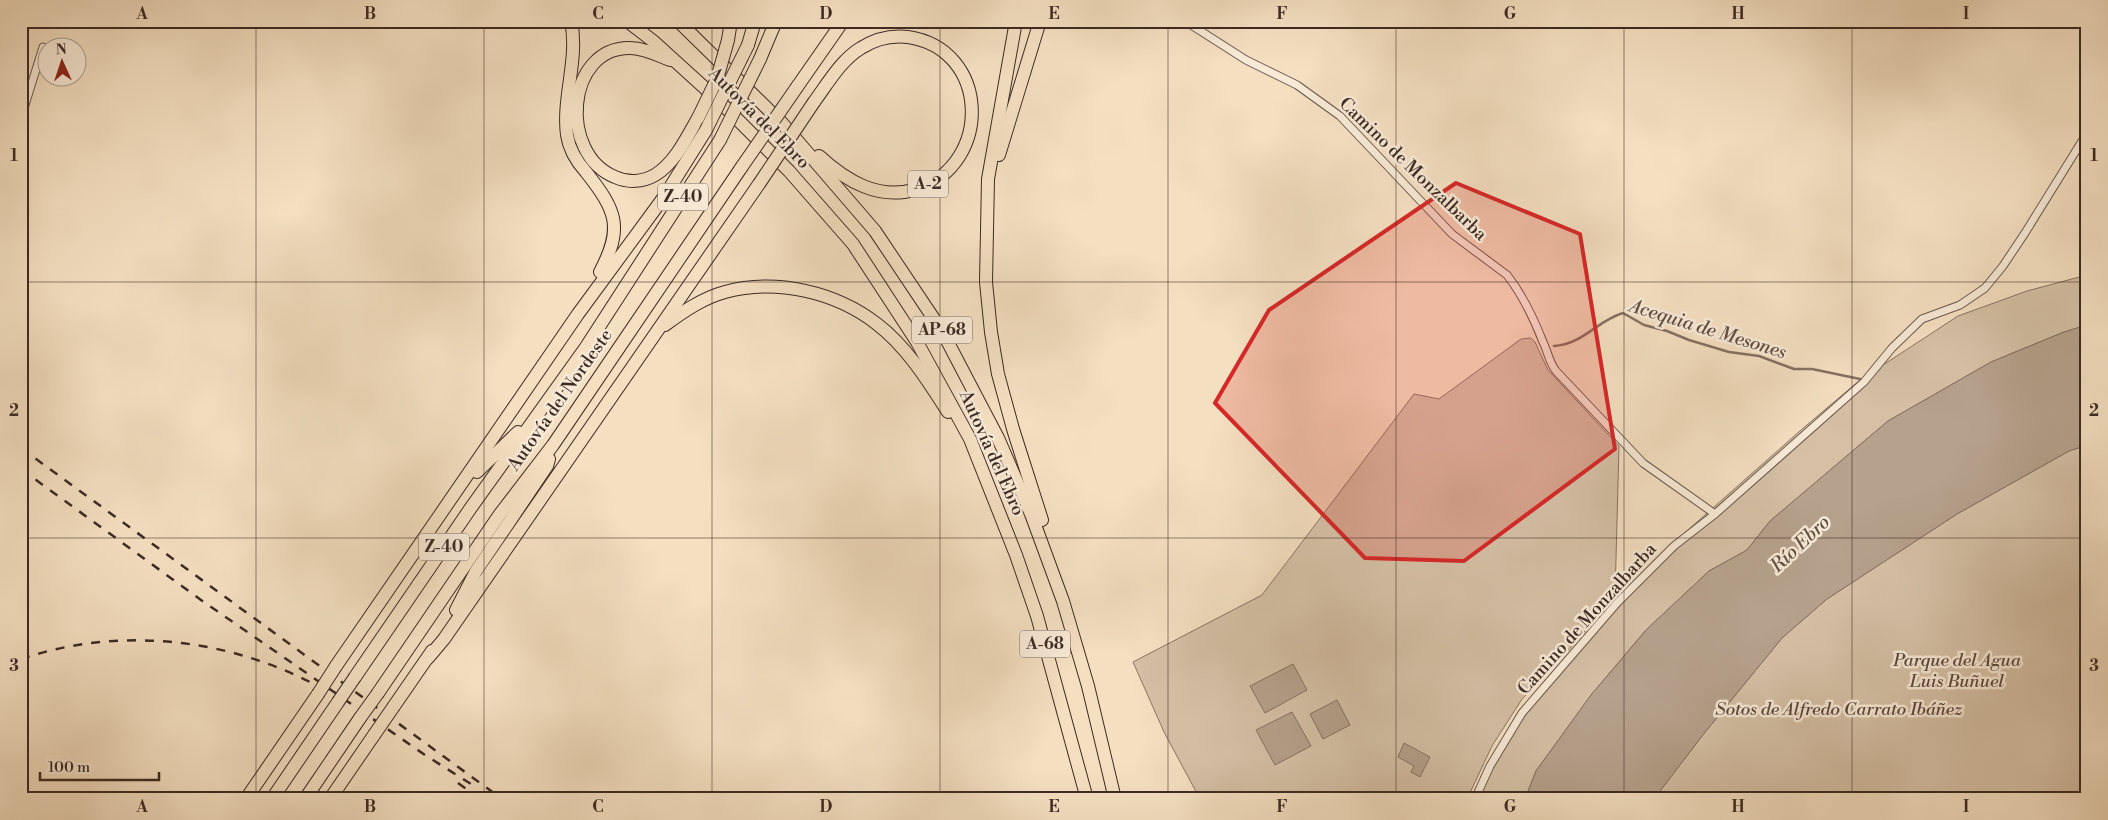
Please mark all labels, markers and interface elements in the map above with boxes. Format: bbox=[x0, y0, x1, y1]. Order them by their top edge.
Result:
text: A bbox=[135, 4, 148, 24]
text: B bbox=[364, 4, 376, 24]
text: C bbox=[592, 4, 604, 24]
text: D bbox=[820, 4, 833, 24]
text: E bbox=[1048, 4, 1060, 24]
text: F bbox=[1276, 4, 1288, 24]
text: G bbox=[1504, 4, 1517, 24]
text: H bbox=[1731, 4, 1745, 24]
text: I bbox=[1963, 4, 1969, 24]
north arrow bbox=[38, 38, 88, 88]
text: N bbox=[55, 41, 67, 59]
street label: Autovía del Ebro bbox=[702, 61, 815, 174]
street label: Camino de Monzalbarba bbox=[1334, 92, 1492, 246]
text: 1 bbox=[10, 146, 18, 166]
text: 1 bbox=[2090, 146, 2098, 166]
road number: A-2 bbox=[908, 170, 948, 198]
road number: Z-40 bbox=[658, 183, 708, 210]
water label: Acequia de Mesones bbox=[1625, 293, 1789, 364]
road number: AP-68 bbox=[912, 316, 972, 344]
street label: Autovía del Nordeste bbox=[502, 325, 618, 476]
street label: Autovía del Ebro bbox=[954, 386, 1030, 519]
text: 2 bbox=[9, 401, 19, 421]
text: 2 bbox=[2089, 401, 2099, 421]
water label: Río Ebro bbox=[1764, 510, 1835, 578]
road number: Z-40 bbox=[419, 534, 469, 560]
street label: Camino de Monzalbarba bbox=[1513, 537, 1662, 700]
road number: A-68 bbox=[1020, 630, 1070, 658]
park label: Parque del Agua Luis Buñuel bbox=[1892, 649, 2022, 693]
text: 3 bbox=[9, 656, 19, 676]
text: 3 bbox=[2089, 656, 2099, 676]
park label: Sotos de Alfredo Carrato Ibáñez bbox=[1715, 698, 1963, 721]
scale bar bbox=[40, 750, 159, 782]
text: 100 m bbox=[48, 758, 90, 777]
text: A bbox=[135, 797, 148, 817]
text: B bbox=[364, 797, 376, 817]
text: C bbox=[592, 797, 604, 817]
text: D bbox=[820, 797, 833, 817]
text: E bbox=[1048, 797, 1060, 817]
text: F bbox=[1276, 797, 1288, 817]
text: G bbox=[1504, 797, 1517, 817]
text: H bbox=[1731, 797, 1745, 817]
text: I bbox=[1963, 797, 1969, 817]

